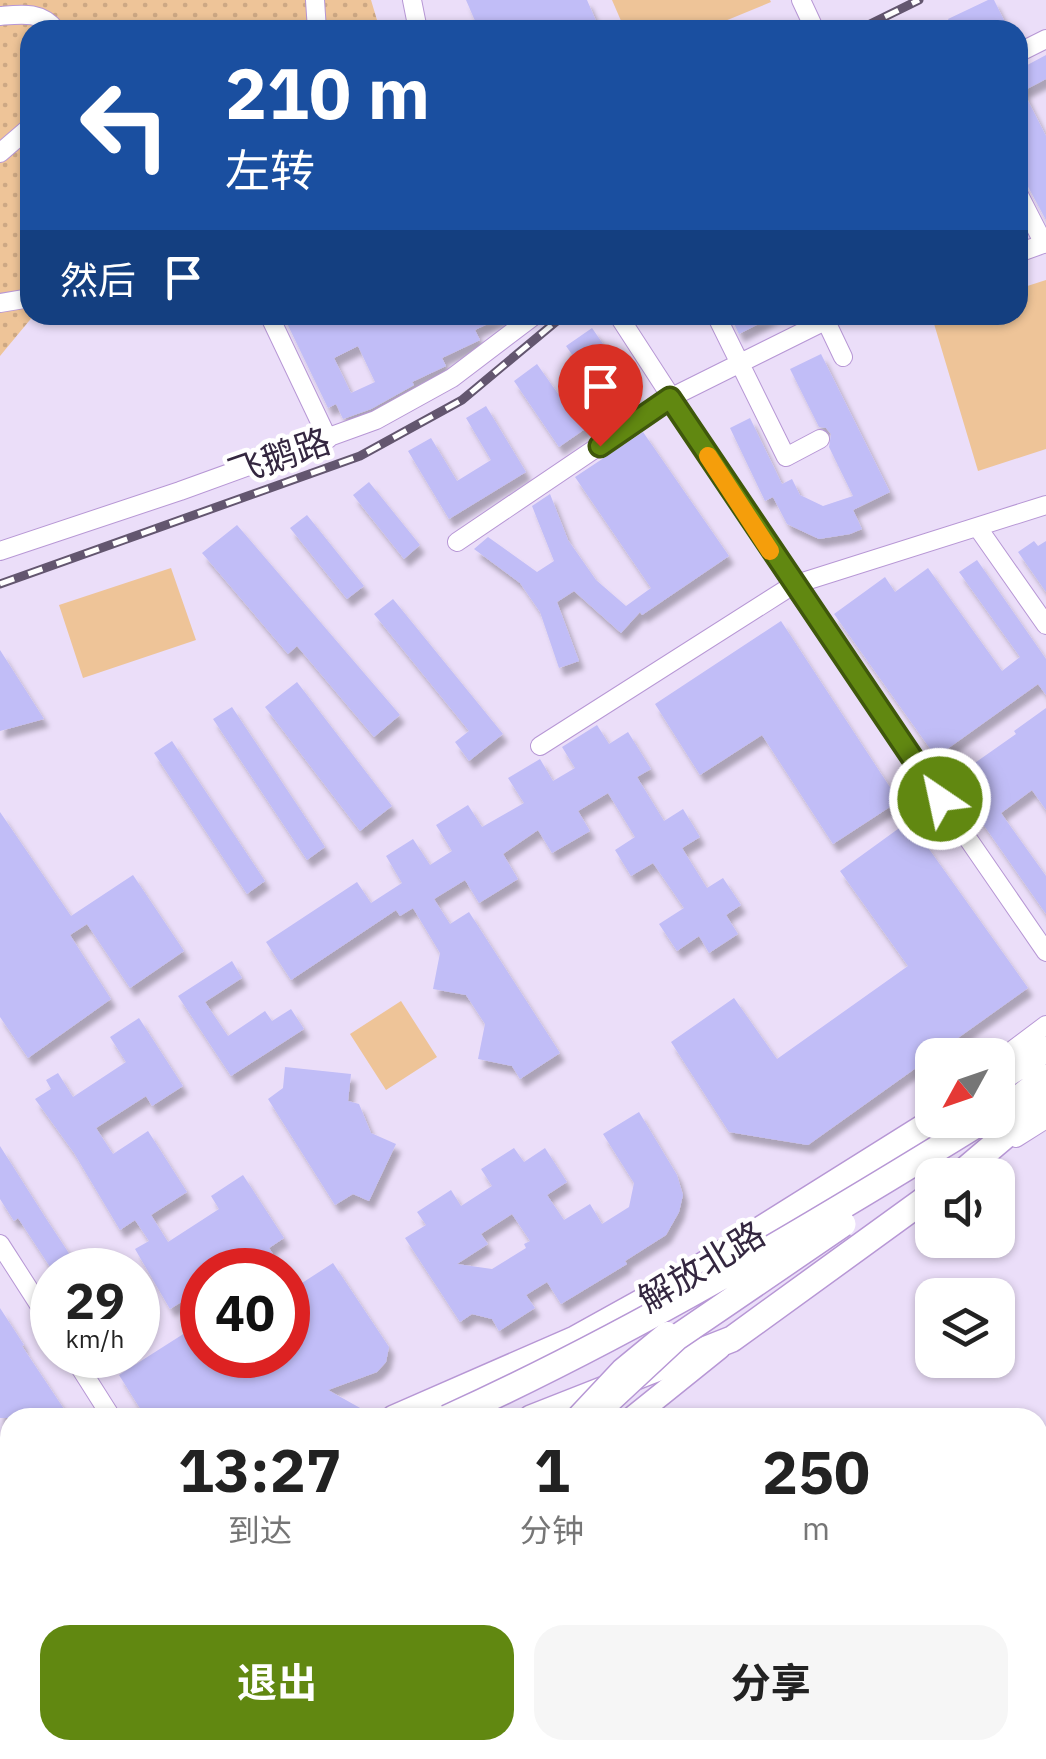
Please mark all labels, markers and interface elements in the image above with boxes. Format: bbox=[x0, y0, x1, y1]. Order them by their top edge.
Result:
text: 210 m bbox=[225, 47, 430, 138]
icon: left bbox=[60, 60, 190, 190]
text: 左转 bbox=[225, 141, 315, 199]
icon: arrive bbox=[156, 250, 211, 305]
text: 然后 bbox=[60, 255, 136, 304]
pin bbox=[558, 344, 643, 447]
icon: arrive bbox=[573, 359, 628, 414]
street label: 飞鹅路 bbox=[222, 417, 336, 495]
position arrow bbox=[888, 747, 992, 851]
north arrow bbox=[915, 1038, 1015, 1138]
map controls bbox=[915, 1038, 1015, 1378]
button: sound bbox=[915, 1158, 1015, 1258]
street label: 解放北路 bbox=[629, 1210, 773, 1322]
speed limit sign: 40 bbox=[180, 1248, 310, 1378]
text: 29 bbox=[65, 1268, 125, 1333]
button: layers bbox=[915, 1278, 1015, 1378]
text: km/h bbox=[66, 1322, 124, 1355]
text: 13:27 bbox=[178, 1430, 342, 1509]
text: 1 bbox=[534, 1430, 570, 1509]
text: 250 bbox=[762, 1432, 870, 1511]
text: m bbox=[802, 1507, 830, 1549]
text: 到达 bbox=[228, 1509, 292, 1551]
text: 分钟 bbox=[520, 1509, 584, 1551]
button: 退出 bbox=[40, 1625, 514, 1740]
button: 分享 bbox=[534, 1625, 1008, 1740]

